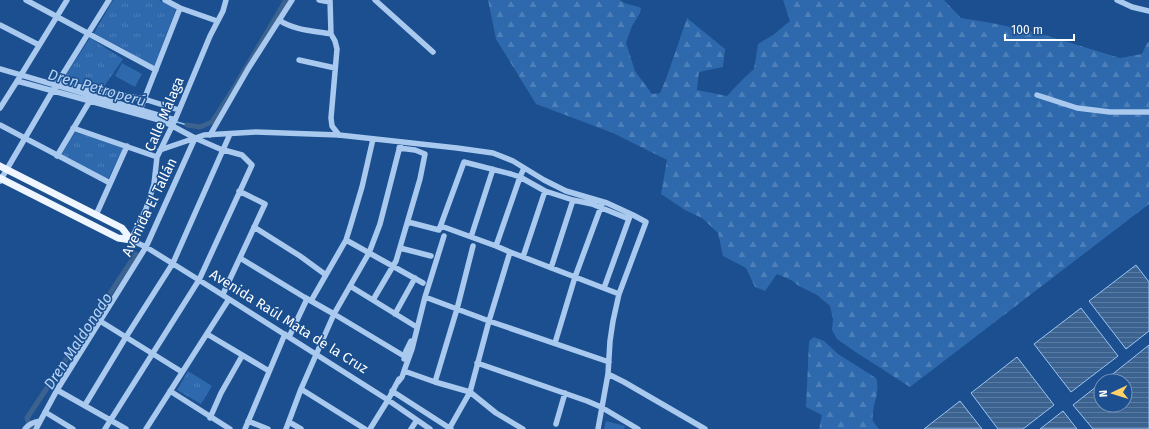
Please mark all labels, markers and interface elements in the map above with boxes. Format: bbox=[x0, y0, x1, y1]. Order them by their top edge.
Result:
scale bar bbox=[1005, 16, 1074, 42]
text: 100 m bbox=[1011, 23, 1043, 37]
water label: Dren Petroperú bbox=[46, 65, 148, 111]
street label: Calle Málaga bbox=[141, 74, 188, 154]
street label: Avenida El Tallán bbox=[118, 155, 181, 259]
street label: Avenida Raúl Mata de la Cruz bbox=[206, 266, 371, 377]
water label: Dren Maldonado bbox=[40, 289, 116, 393]
north arrow bbox=[1093, 373, 1133, 413]
text: N bbox=[1097, 390, 1110, 398]

